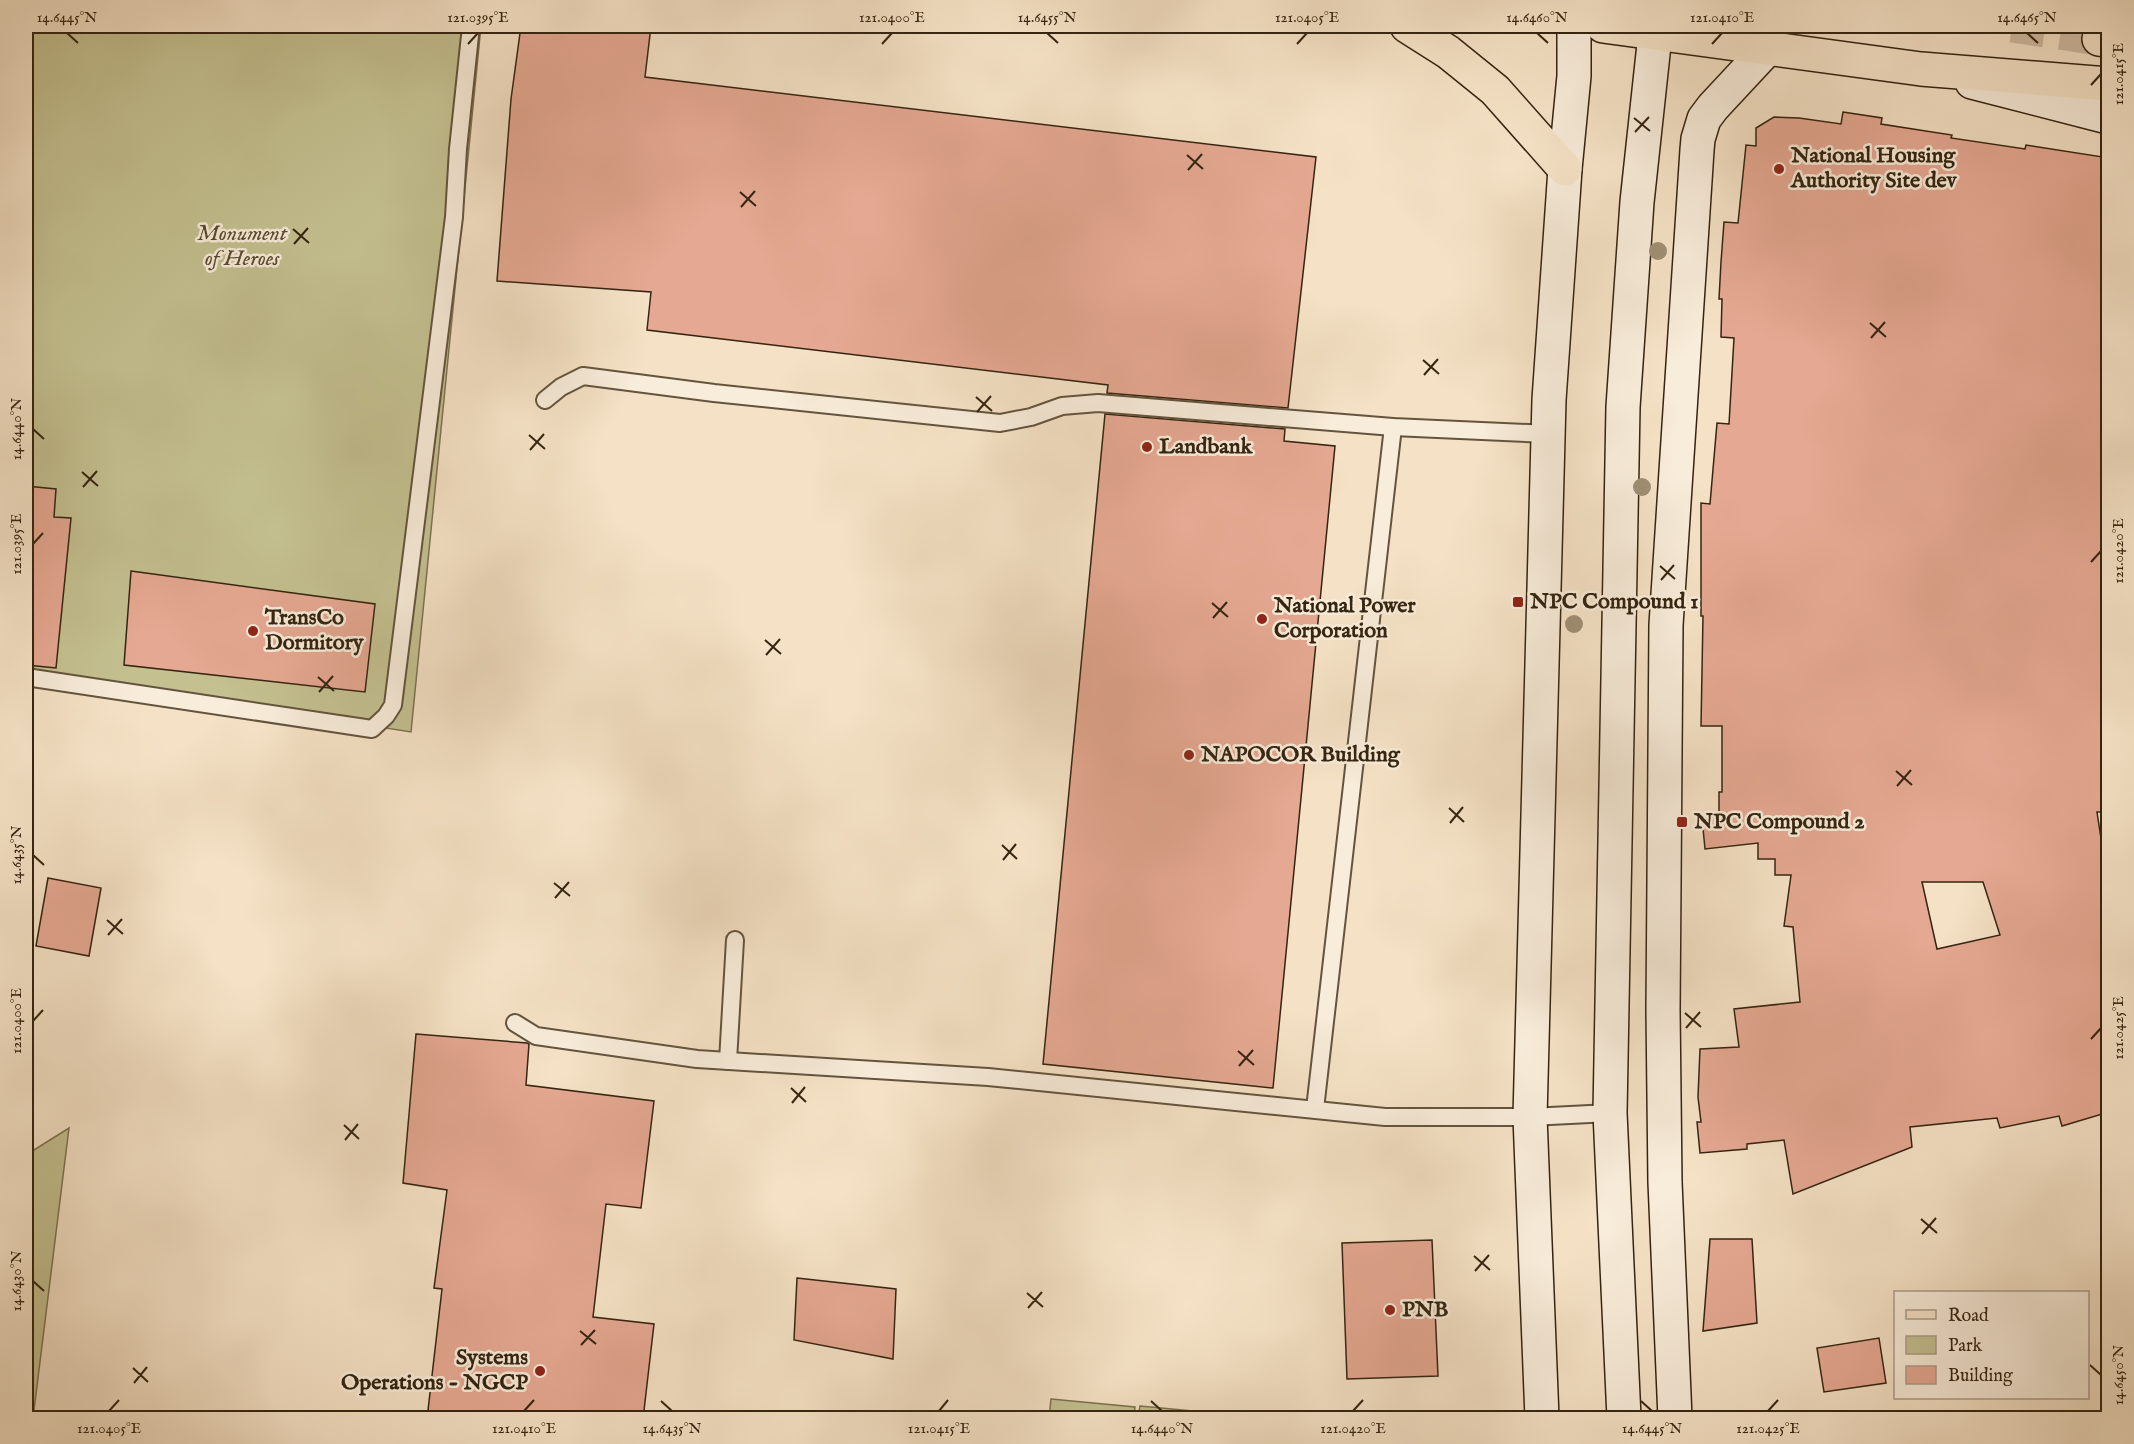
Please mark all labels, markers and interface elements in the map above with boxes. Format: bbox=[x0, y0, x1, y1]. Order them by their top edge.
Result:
text: 14.6445°N bbox=[37, 8, 97, 27]
text: 121.0395°E bbox=[447, 8, 509, 27]
text: 121.0400°E bbox=[859, 8, 925, 27]
text: 14.6455°N bbox=[1018, 8, 1076, 27]
text: 121.0405°E bbox=[1275, 8, 1339, 27]
text: 14.6460°N bbox=[1506, 8, 1568, 27]
text: 121.0410°E bbox=[1690, 8, 1754, 27]
text: 14.6465°N bbox=[1997, 8, 2057, 27]
text: 121.0415°E bbox=[2109, 43, 2128, 105]
place label: National Housing Authority Site dev bbox=[1790, 142, 1958, 195]
marker: National Housing Authority Site dev bbox=[1772, 162, 1786, 176]
park label: Monument of Heroes bbox=[197, 220, 288, 273]
text: 14.6440°N bbox=[7, 398, 26, 460]
place label: Landbank bbox=[1159, 433, 1254, 461]
marker: Landbank bbox=[1140, 440, 1154, 454]
text: 121.0395°E bbox=[7, 513, 26, 575]
text: 121.0420°E bbox=[2109, 518, 2128, 584]
place label: NPC Compound 1 bbox=[1529, 588, 1698, 616]
place label: National Power Corporation bbox=[1273, 592, 1416, 645]
marker: NPC Compound 1 bbox=[1511, 595, 1525, 609]
place label: TransCo Dormitory bbox=[264, 604, 365, 657]
marker: National Power Corporation bbox=[1255, 612, 1269, 626]
marker: TransCo Dormitory bbox=[246, 624, 260, 638]
place label: NAPOCOR Building bbox=[1200, 741, 1401, 769]
marker: NAPOCOR Building bbox=[1182, 748, 1196, 762]
place label: NPC Compound 2 bbox=[1693, 808, 1865, 836]
marker: NPC Compound 2 bbox=[1675, 815, 1689, 829]
text: 14.6435°N bbox=[7, 826, 26, 884]
text: 121.0400°E bbox=[7, 988, 26, 1054]
text: 121.0425°E bbox=[2109, 996, 2128, 1060]
text: 14.6430°N bbox=[7, 1251, 26, 1311]
legend bbox=[1894, 1291, 2089, 1399]
place label: PNB bbox=[1402, 1296, 1449, 1324]
marker: PNB bbox=[1383, 1303, 1397, 1317]
text: Road bbox=[1948, 1305, 1989, 1328]
text: Park bbox=[1948, 1335, 1983, 1358]
place label: Systems Operations - NGCP bbox=[341, 1344, 528, 1397]
text: 14.6450°N bbox=[2109, 1345, 2128, 1405]
marker: Systems Operations - NGCP bbox=[533, 1364, 547, 1378]
text: Building bbox=[1948, 1365, 2013, 1388]
text: 121.0405°E bbox=[77, 1419, 141, 1438]
text: 121.0410°E bbox=[492, 1419, 556, 1438]
text: 14.6435°N bbox=[643, 1419, 701, 1438]
text: 121.0415°E bbox=[908, 1419, 970, 1438]
text: 14.6440°N bbox=[1131, 1419, 1193, 1438]
text: 121.0420°E bbox=[1320, 1419, 1386, 1438]
text: 14.6445°N bbox=[1622, 1419, 1682, 1438]
text: 121.0425°E bbox=[1736, 1419, 1800, 1438]

